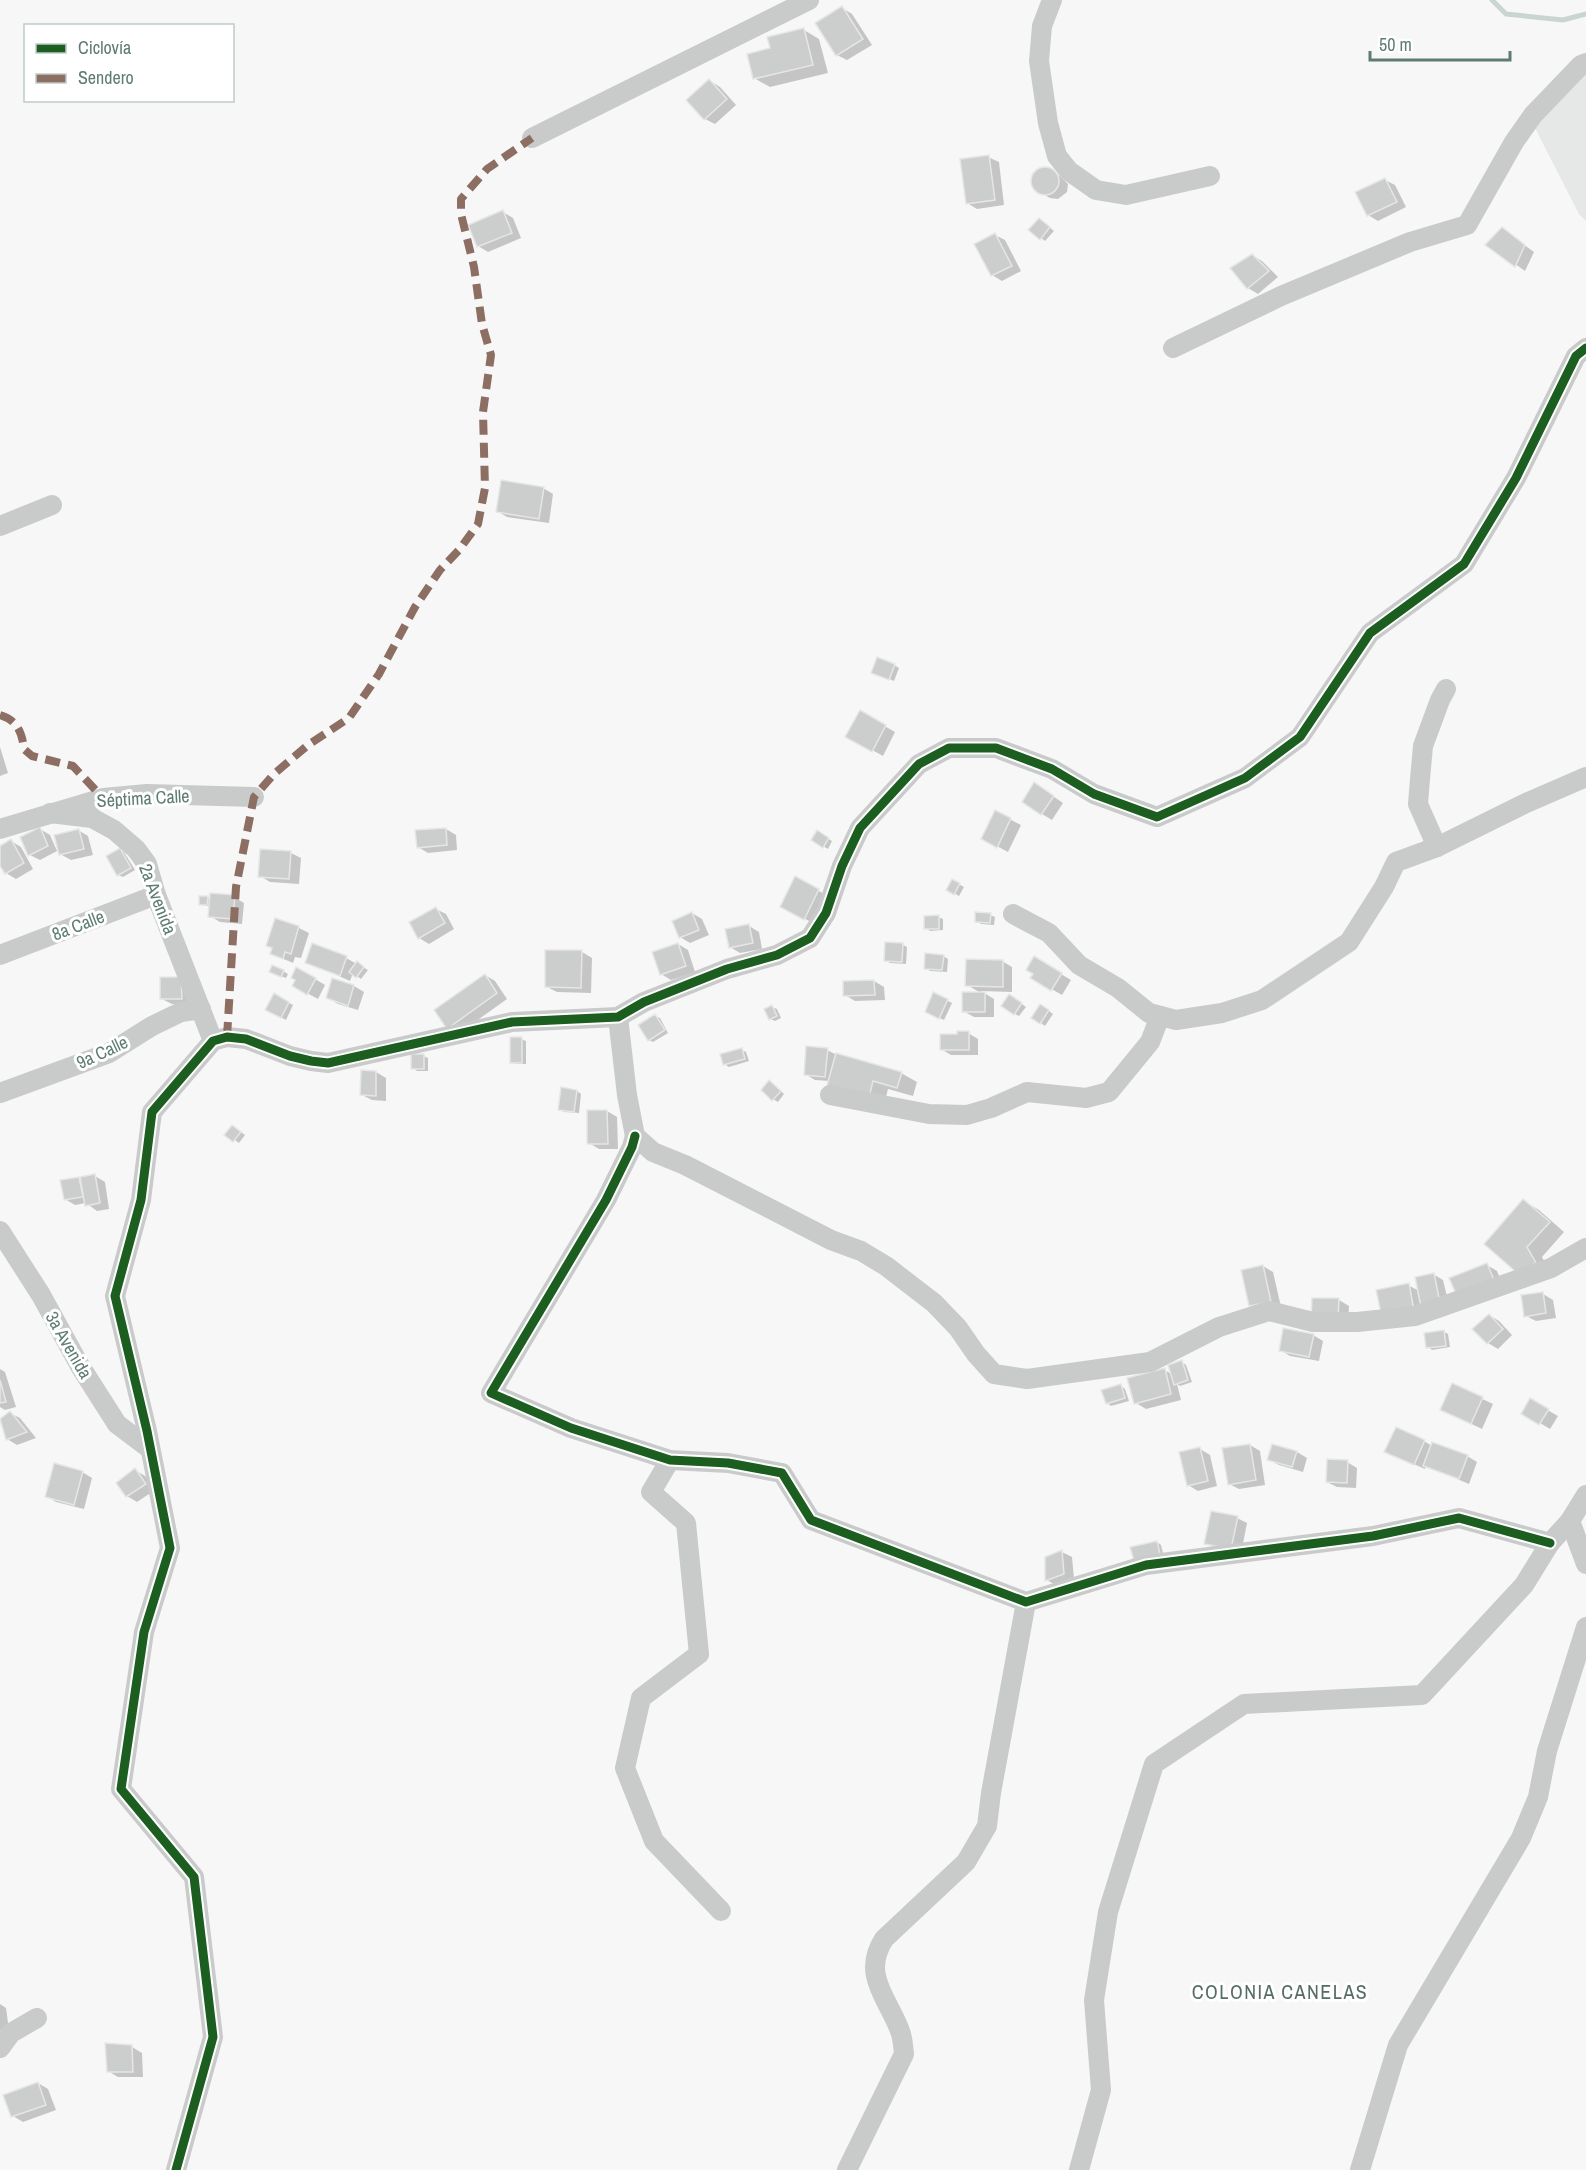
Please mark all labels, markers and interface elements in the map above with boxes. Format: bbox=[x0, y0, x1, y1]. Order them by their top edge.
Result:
legend bbox=[24, 24, 234, 102]
scale bar bbox=[1370, 24, 1510, 62]
text: 50 m bbox=[1379, 32, 1412, 57]
text: Ciclovía bbox=[78, 35, 131, 60]
text: Sendero bbox=[78, 65, 134, 90]
street label: Séptima Calle bbox=[96, 783, 190, 813]
street label: 2a Avenida bbox=[133, 860, 183, 938]
street label: 8a Calle bbox=[48, 904, 108, 946]
street label: 9a Calle bbox=[72, 1029, 132, 1075]
street label: 3a Avenida bbox=[40, 1307, 98, 1383]
district label: COLONIA CANELAS bbox=[1192, 1978, 1368, 2005]

